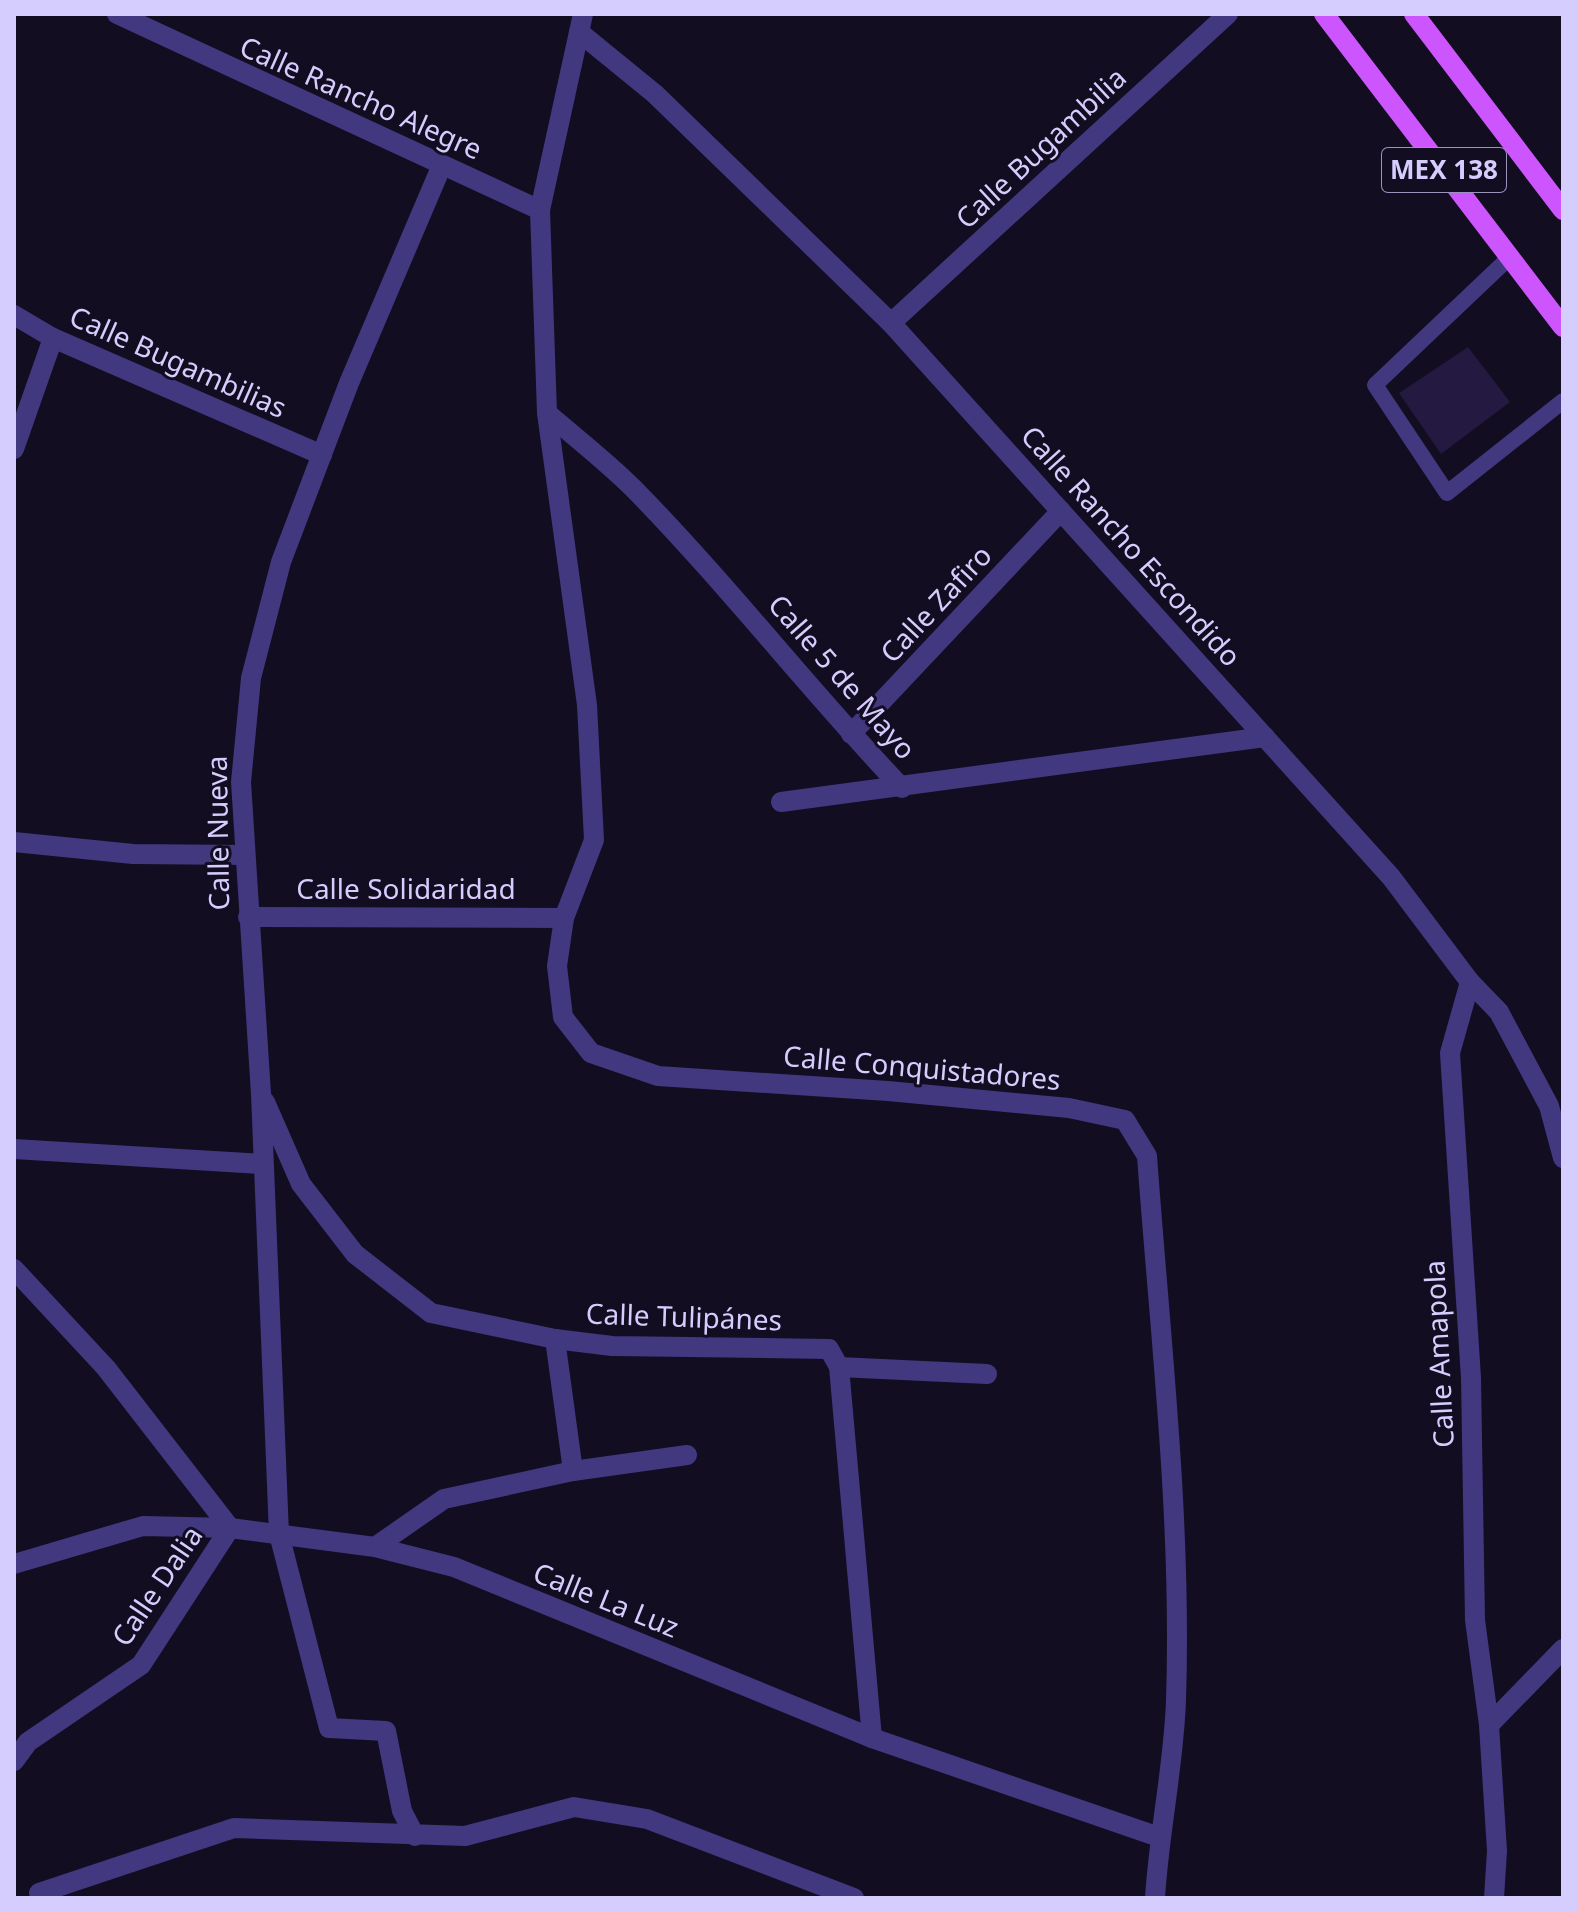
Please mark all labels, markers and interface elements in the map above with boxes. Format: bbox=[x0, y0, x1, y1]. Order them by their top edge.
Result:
street label: Calle Rancho Alegre bbox=[234, 27, 488, 168]
street label: Calle Bugambilia bbox=[947, 58, 1134, 236]
road number: MEX 138 bbox=[1382, 148, 1506, 192]
street label: Calle Bugambilias bbox=[64, 296, 293, 426]
street label: Calle Rancho Escondido bbox=[1013, 417, 1250, 674]
street label: Calle Zafiro bbox=[871, 536, 999, 670]
street label: Calle 5 de Mayo bbox=[761, 586, 925, 767]
street label: Calle Nueva bbox=[197, 755, 237, 911]
street label: Calle Solidaridad bbox=[296, 869, 516, 907]
street label: Calle Conquistadores bbox=[782, 1036, 1062, 1098]
street label: Calle Amapola bbox=[1414, 1259, 1462, 1449]
street label: Calle Tulipánes bbox=[585, 1294, 783, 1338]
street label: Calle Dalia bbox=[102, 1518, 210, 1653]
street label: Calle La Luz bbox=[528, 1553, 685, 1645]

